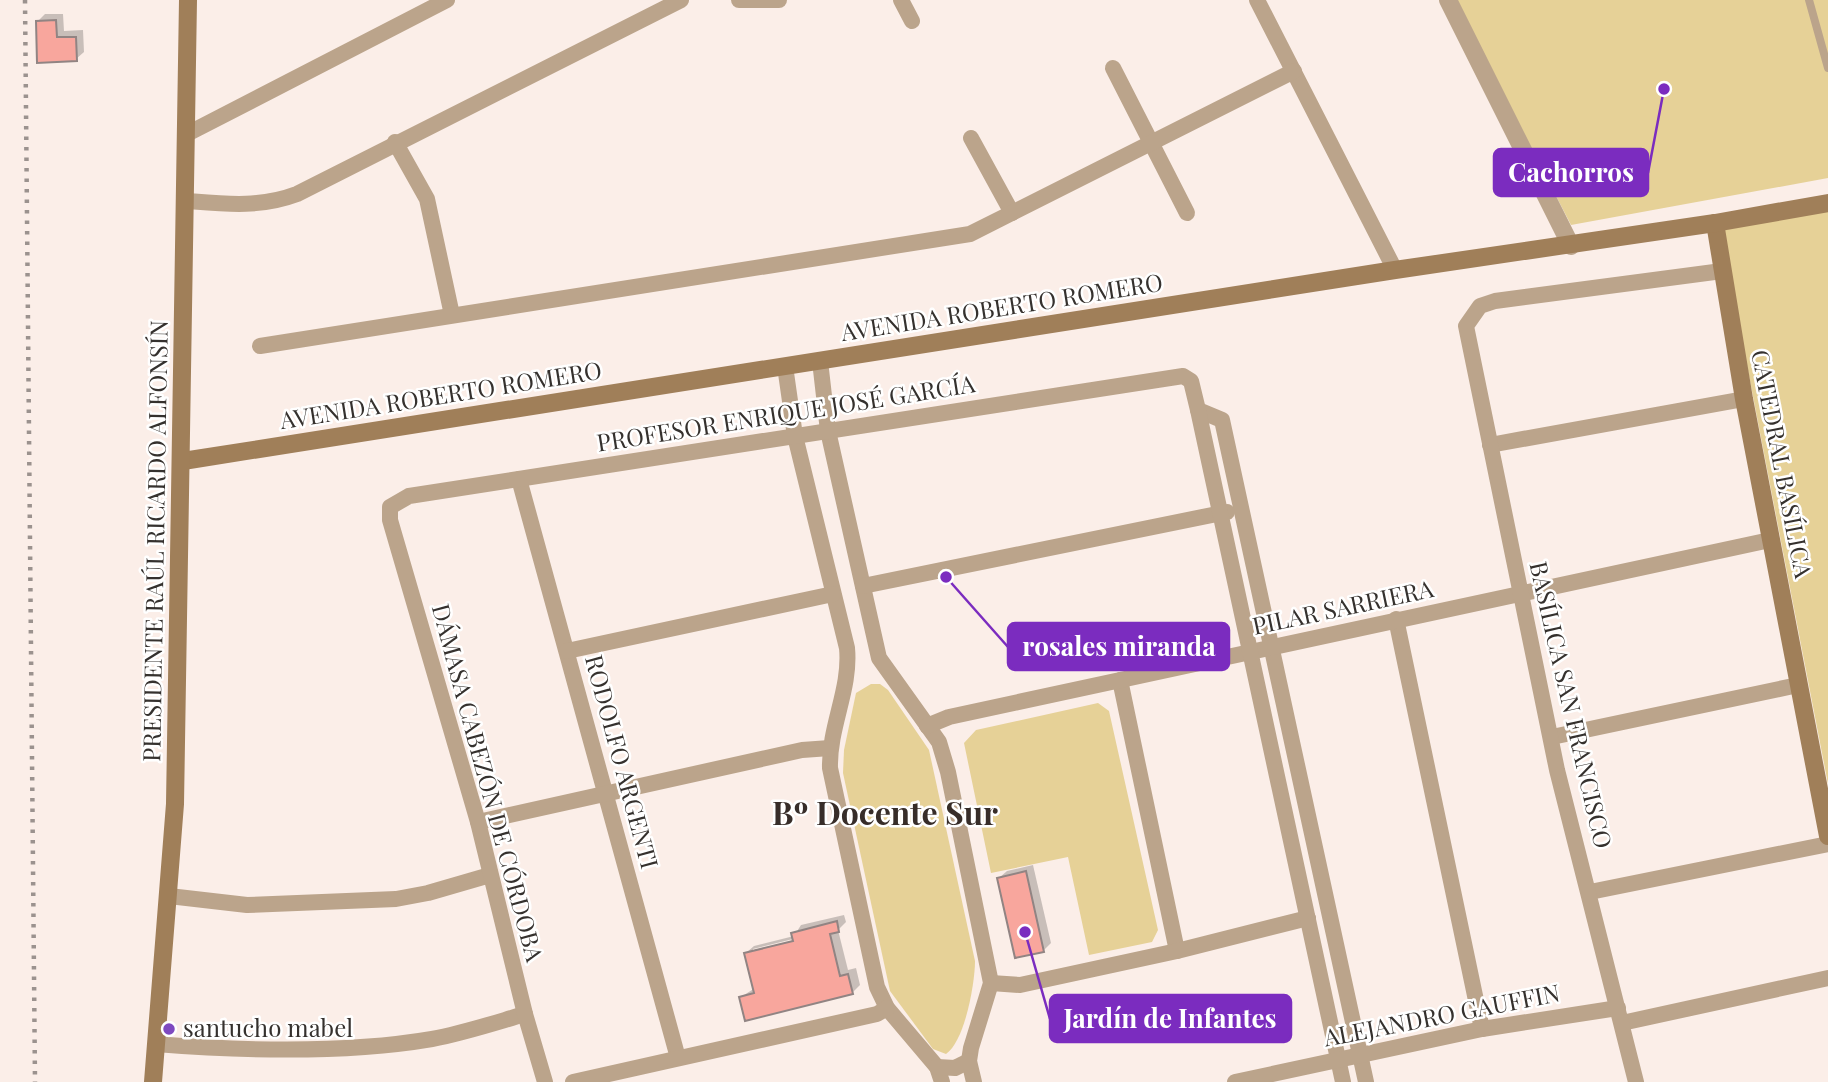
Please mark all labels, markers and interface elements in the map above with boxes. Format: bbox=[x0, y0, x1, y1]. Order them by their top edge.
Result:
callout: Cachorros bbox=[1494, 149, 1648, 196]
text: Cachorros bbox=[1508, 154, 1634, 189]
street label: AVENIDA ROBERTO ROMERO bbox=[838, 265, 1165, 347]
street label: PRESIDENTE RAÚL RICARDO ALFONSÍN bbox=[134, 320, 174, 762]
street label: CATEDRAL BASÍLICA bbox=[1745, 347, 1821, 581]
street label: AVENIDA ROBERTO ROMERO bbox=[277, 353, 604, 435]
street label: PROFESOR ENRIQUE JOSÉ GARCÍA bbox=[594, 366, 978, 458]
street label: BASÍLICA SAN FRANCISCO bbox=[1523, 558, 1621, 851]
street label: PILAR SARRIERA bbox=[1249, 571, 1437, 641]
street label: DÁMASA CABEZÓN DE CÓRDOBA bbox=[426, 600, 552, 966]
callout: rosales miranda bbox=[1008, 623, 1229, 670]
text: rosales miranda bbox=[1022, 628, 1216, 663]
street label: RODOLFO ARGENTI bbox=[579, 651, 667, 872]
district label: Bº Docente Sur bbox=[772, 790, 998, 833]
street label: ALEJANDRO GAUFFIN bbox=[1320, 975, 1562, 1053]
callout: Jardín de Infantes bbox=[1050, 995, 1291, 1042]
text: Jardín de Infantes bbox=[1062, 1000, 1277, 1035]
place label: santucho mabel bbox=[183, 1011, 353, 1043]
marker: santucho mabel bbox=[161, 1021, 177, 1037]

